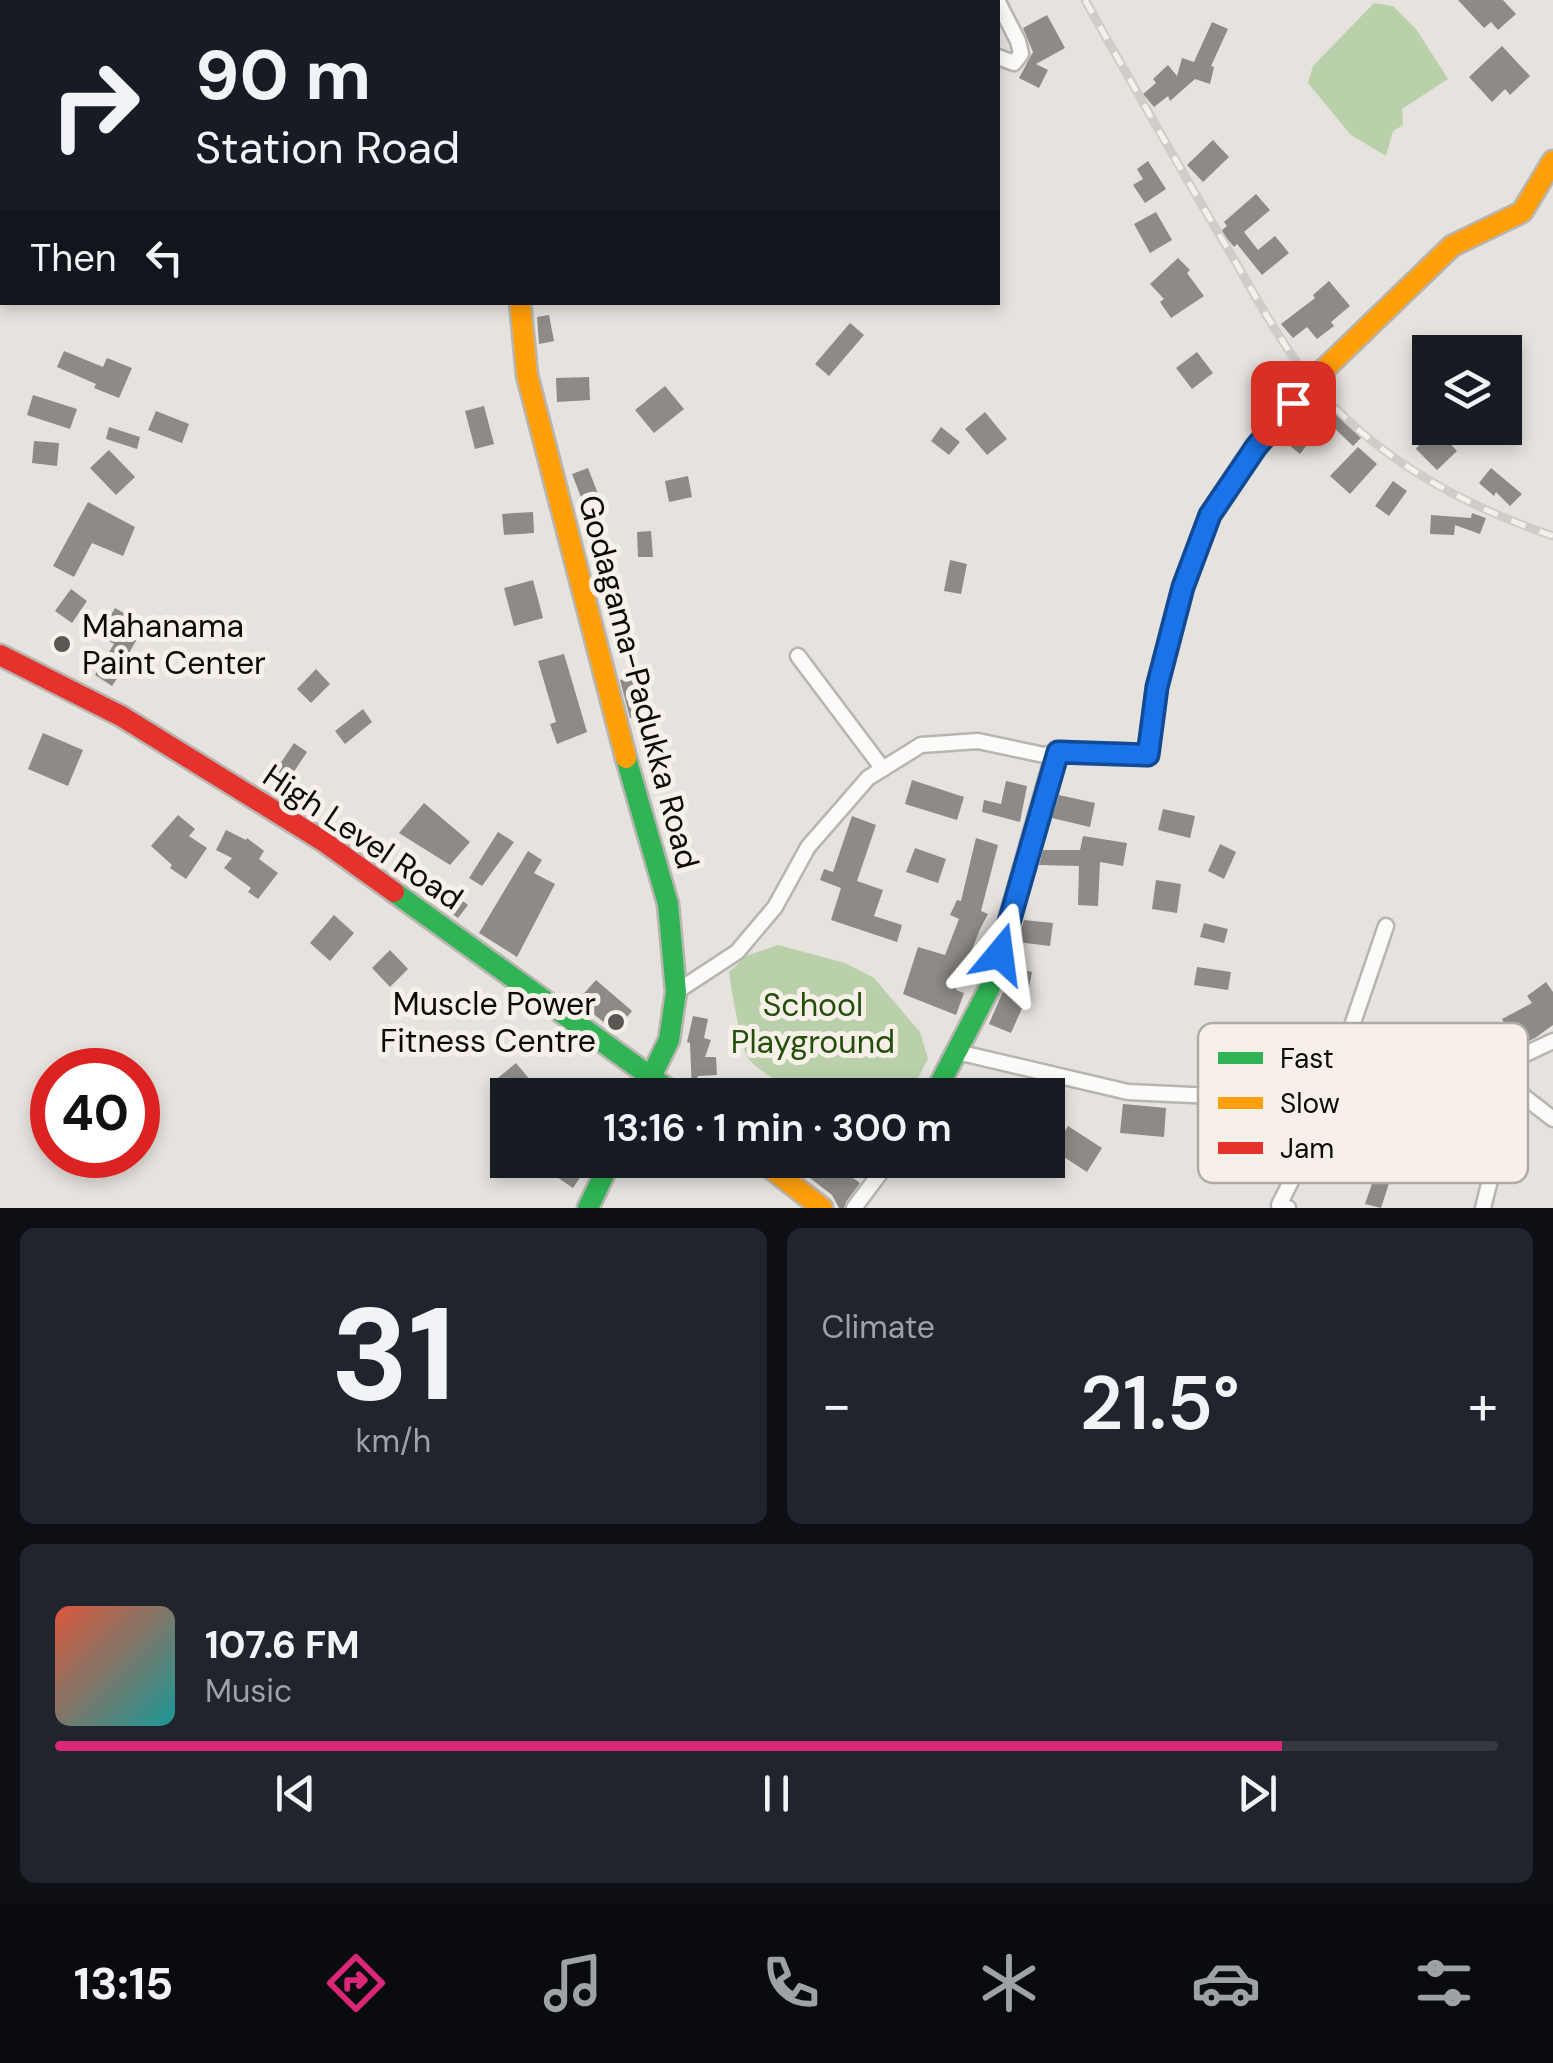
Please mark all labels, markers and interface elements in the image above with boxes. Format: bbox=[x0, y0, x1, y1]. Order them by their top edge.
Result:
text: 90 m bbox=[195, 30, 371, 121]
icon: right bbox=[30, 40, 160, 170]
text: Station Road bbox=[195, 118, 460, 177]
icon: left bbox=[137, 230, 192, 285]
text: Then bbox=[30, 233, 117, 283]
map controls bbox=[1412, 335, 1522, 445]
button: layers bbox=[1412, 335, 1522, 445]
pin bbox=[1251, 361, 1336, 446]
icon: arrive bbox=[1266, 376, 1321, 431]
street label: Godagama-Padukka Road bbox=[569, 490, 709, 874]
place label: Mahanama Paint Center bbox=[82, 605, 266, 684]
marker: Mahanama Paint Center bbox=[51, 633, 73, 655]
street label: High Level Road bbox=[255, 755, 471, 919]
position arrow bbox=[948, 902, 1052, 1006]
place label: Muscle Power Fitness Centre bbox=[380, 983, 596, 1062]
park label: School Playground bbox=[731, 984, 895, 1063]
marker: Muscle Power Fitness Centre bbox=[605, 1011, 627, 1033]
legend bbox=[1198, 1023, 1528, 1183]
text: Fast bbox=[1280, 1040, 1334, 1077]
speed limit sign: 40 bbox=[30, 1048, 160, 1178]
text: Slow bbox=[1280, 1085, 1340, 1122]
text: 13:16 · 1 min · 300 m bbox=[603, 1103, 952, 1153]
text: Jam bbox=[1280, 1130, 1334, 1167]
text: 31 bbox=[331, 1270, 456, 1439]
text: Climate bbox=[822, 1306, 935, 1348]
text: 21.5° bbox=[1080, 1355, 1240, 1452]
text: − bbox=[822, 1369, 852, 1441]
text: + bbox=[1468, 1369, 1498, 1441]
text: km/h bbox=[355, 1420, 431, 1462]
text: 107.6 FM bbox=[205, 1620, 360, 1670]
text: Music bbox=[205, 1670, 292, 1712]
icon: previous bbox=[268, 1766, 323, 1821]
icon: pause bbox=[749, 1766, 804, 1821]
icon: next bbox=[1230, 1766, 1285, 1821]
icon: directions bbox=[321, 1948, 391, 2018]
icon: music bbox=[538, 1948, 608, 2018]
icon: phone bbox=[756, 1948, 826, 2018]
icon: climate bbox=[974, 1948, 1044, 2018]
icon: car bbox=[1191, 1948, 1261, 2018]
icon: filters bbox=[1409, 1948, 1479, 2018]
text: 13:15 bbox=[74, 1954, 173, 2013]

